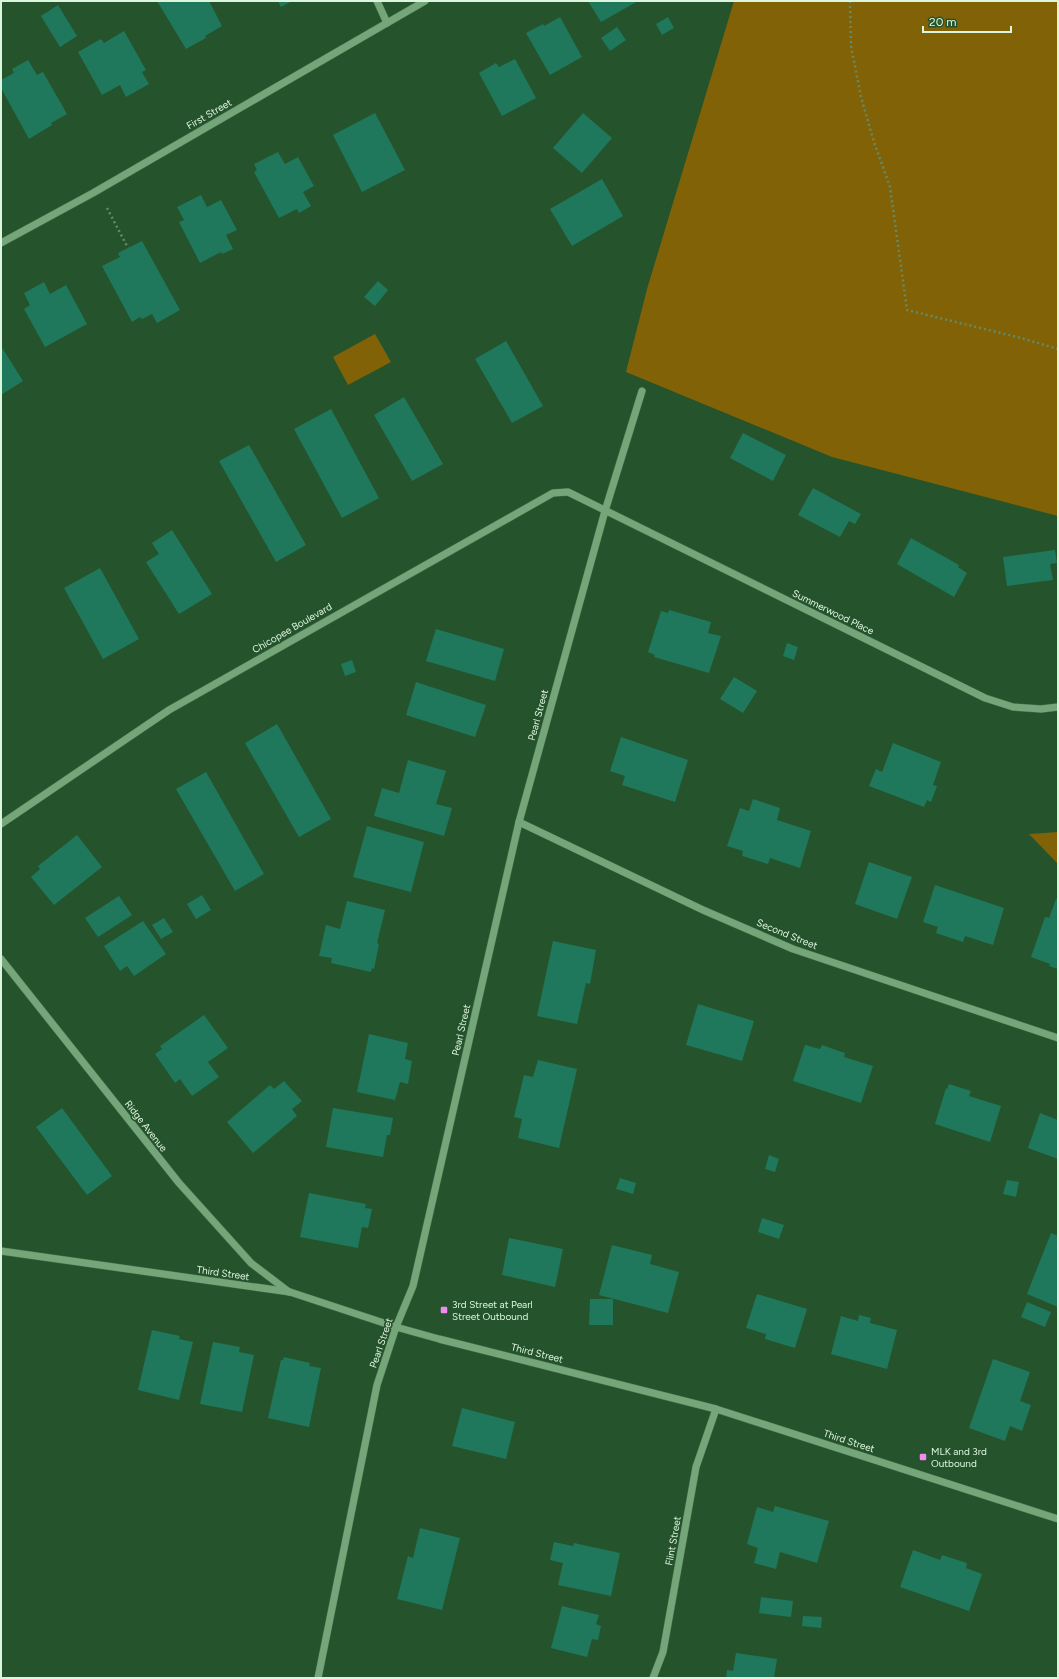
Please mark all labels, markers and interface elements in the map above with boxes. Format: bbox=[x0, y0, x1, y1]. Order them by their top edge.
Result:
scale bar bbox=[923, 8, 1011, 34]
text: 20 m bbox=[929, 15, 957, 29]
street label: First Street bbox=[184, 96, 234, 132]
street label: Summerwood Place bbox=[790, 587, 876, 638]
street label: Chicopee Boulevard bbox=[250, 600, 334, 656]
street label: Pearl Street bbox=[525, 688, 551, 742]
street label: Second Street bbox=[755, 916, 820, 952]
street label: Pearl Street bbox=[449, 1003, 473, 1057]
street label: Ridge Avenue bbox=[122, 1098, 171, 1155]
street label: Third Street bbox=[196, 1263, 250, 1283]
place label: 3rd Street at Pearl Street Outbound bbox=[452, 1298, 533, 1323]
marker: 3rd Street at Pearl Street Outbound bbox=[439, 1305, 449, 1315]
street label: Pearl Street bbox=[366, 1316, 396, 1370]
street label: Third Street bbox=[510, 1340, 565, 1366]
street label: Third Street bbox=[822, 1427, 876, 1455]
place label: MLK and 3rd Outbound bbox=[931, 1445, 987, 1470]
marker: MLK and 3rd Outbound bbox=[918, 1452, 928, 1462]
street label: Flint Street bbox=[662, 1515, 684, 1567]

